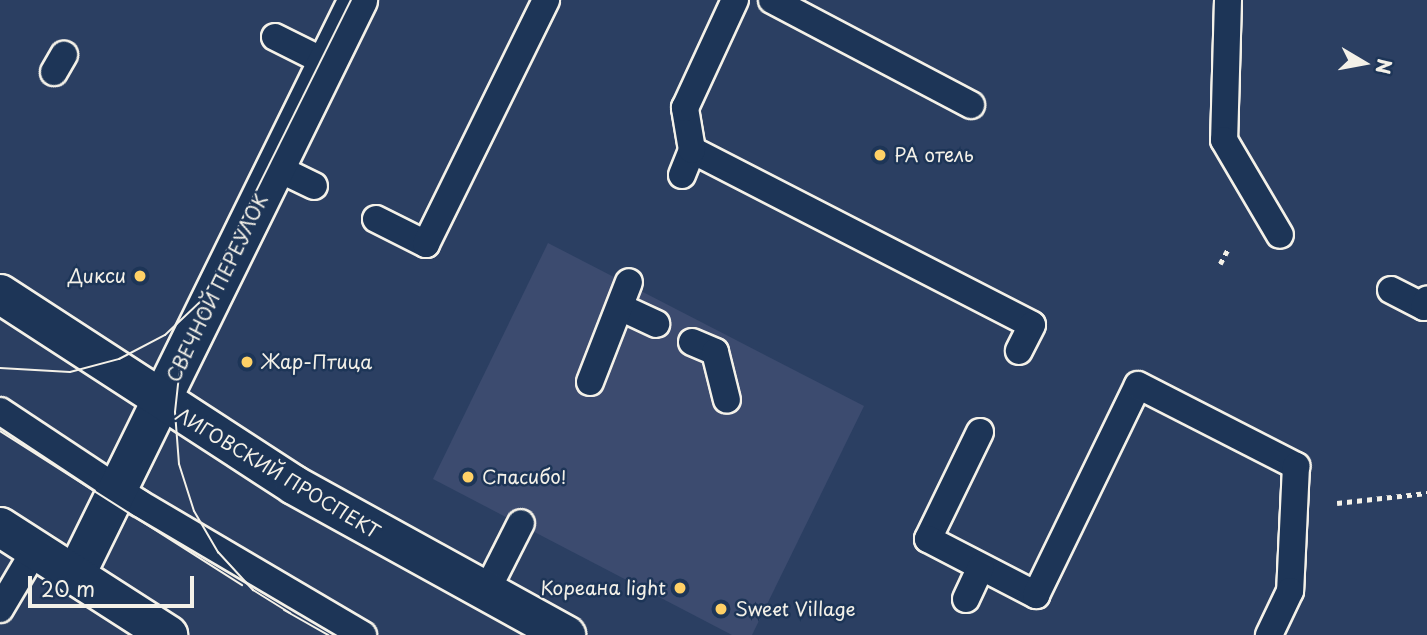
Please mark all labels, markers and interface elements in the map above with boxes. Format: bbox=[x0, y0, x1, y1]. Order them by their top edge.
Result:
north arrow bbox=[1329, 28, 1399, 98]
text: N bbox=[1370, 57, 1400, 76]
place label: РА отель bbox=[894, 144, 974, 166]
marker: РА отель bbox=[872, 147, 888, 163]
street label: СВЕЧНОЙ ПЕРЕУЛОК bbox=[161, 190, 273, 386]
place label: Дикси bbox=[68, 265, 126, 287]
marker: Дикси bbox=[132, 268, 148, 284]
place label: Жар-Птица bbox=[261, 351, 372, 373]
marker: Жар-Птица bbox=[239, 354, 255, 370]
street label: ЛИГОВСКИЙ ПРОСПЕКТ bbox=[171, 403, 385, 543]
place label: Спасибо! bbox=[482, 466, 567, 488]
marker: Спасибо! bbox=[460, 469, 476, 485]
scale bar bbox=[32, 562, 198, 606]
text: 20 m bbox=[41, 572, 95, 604]
place label: Кореана light bbox=[539, 577, 666, 599]
marker: Кореана light bbox=[672, 580, 688, 596]
place label: Sweet Village bbox=[735, 598, 857, 620]
marker: Sweet Village bbox=[713, 601, 729, 617]

